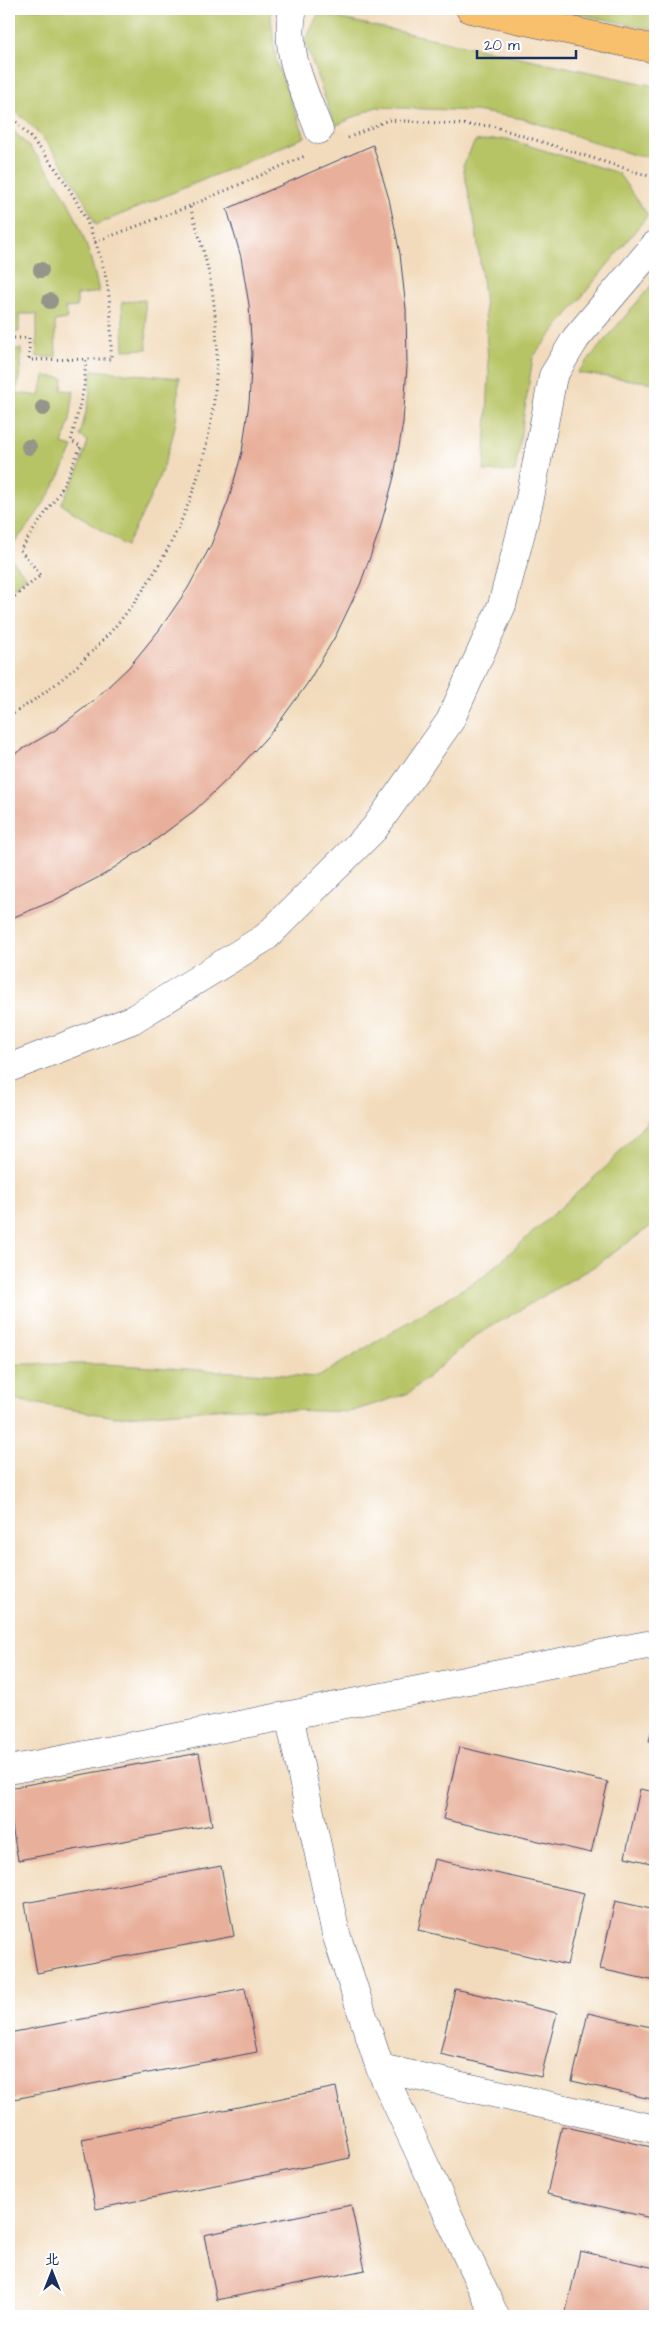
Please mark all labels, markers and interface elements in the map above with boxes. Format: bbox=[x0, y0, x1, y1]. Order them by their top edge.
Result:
scale bar bbox=[477, 28, 575, 60]
text: 20 m bbox=[484, 35, 520, 56]
north arrow bbox=[28, 2248, 78, 2298]
text: 北 bbox=[45, 2250, 59, 2270]

